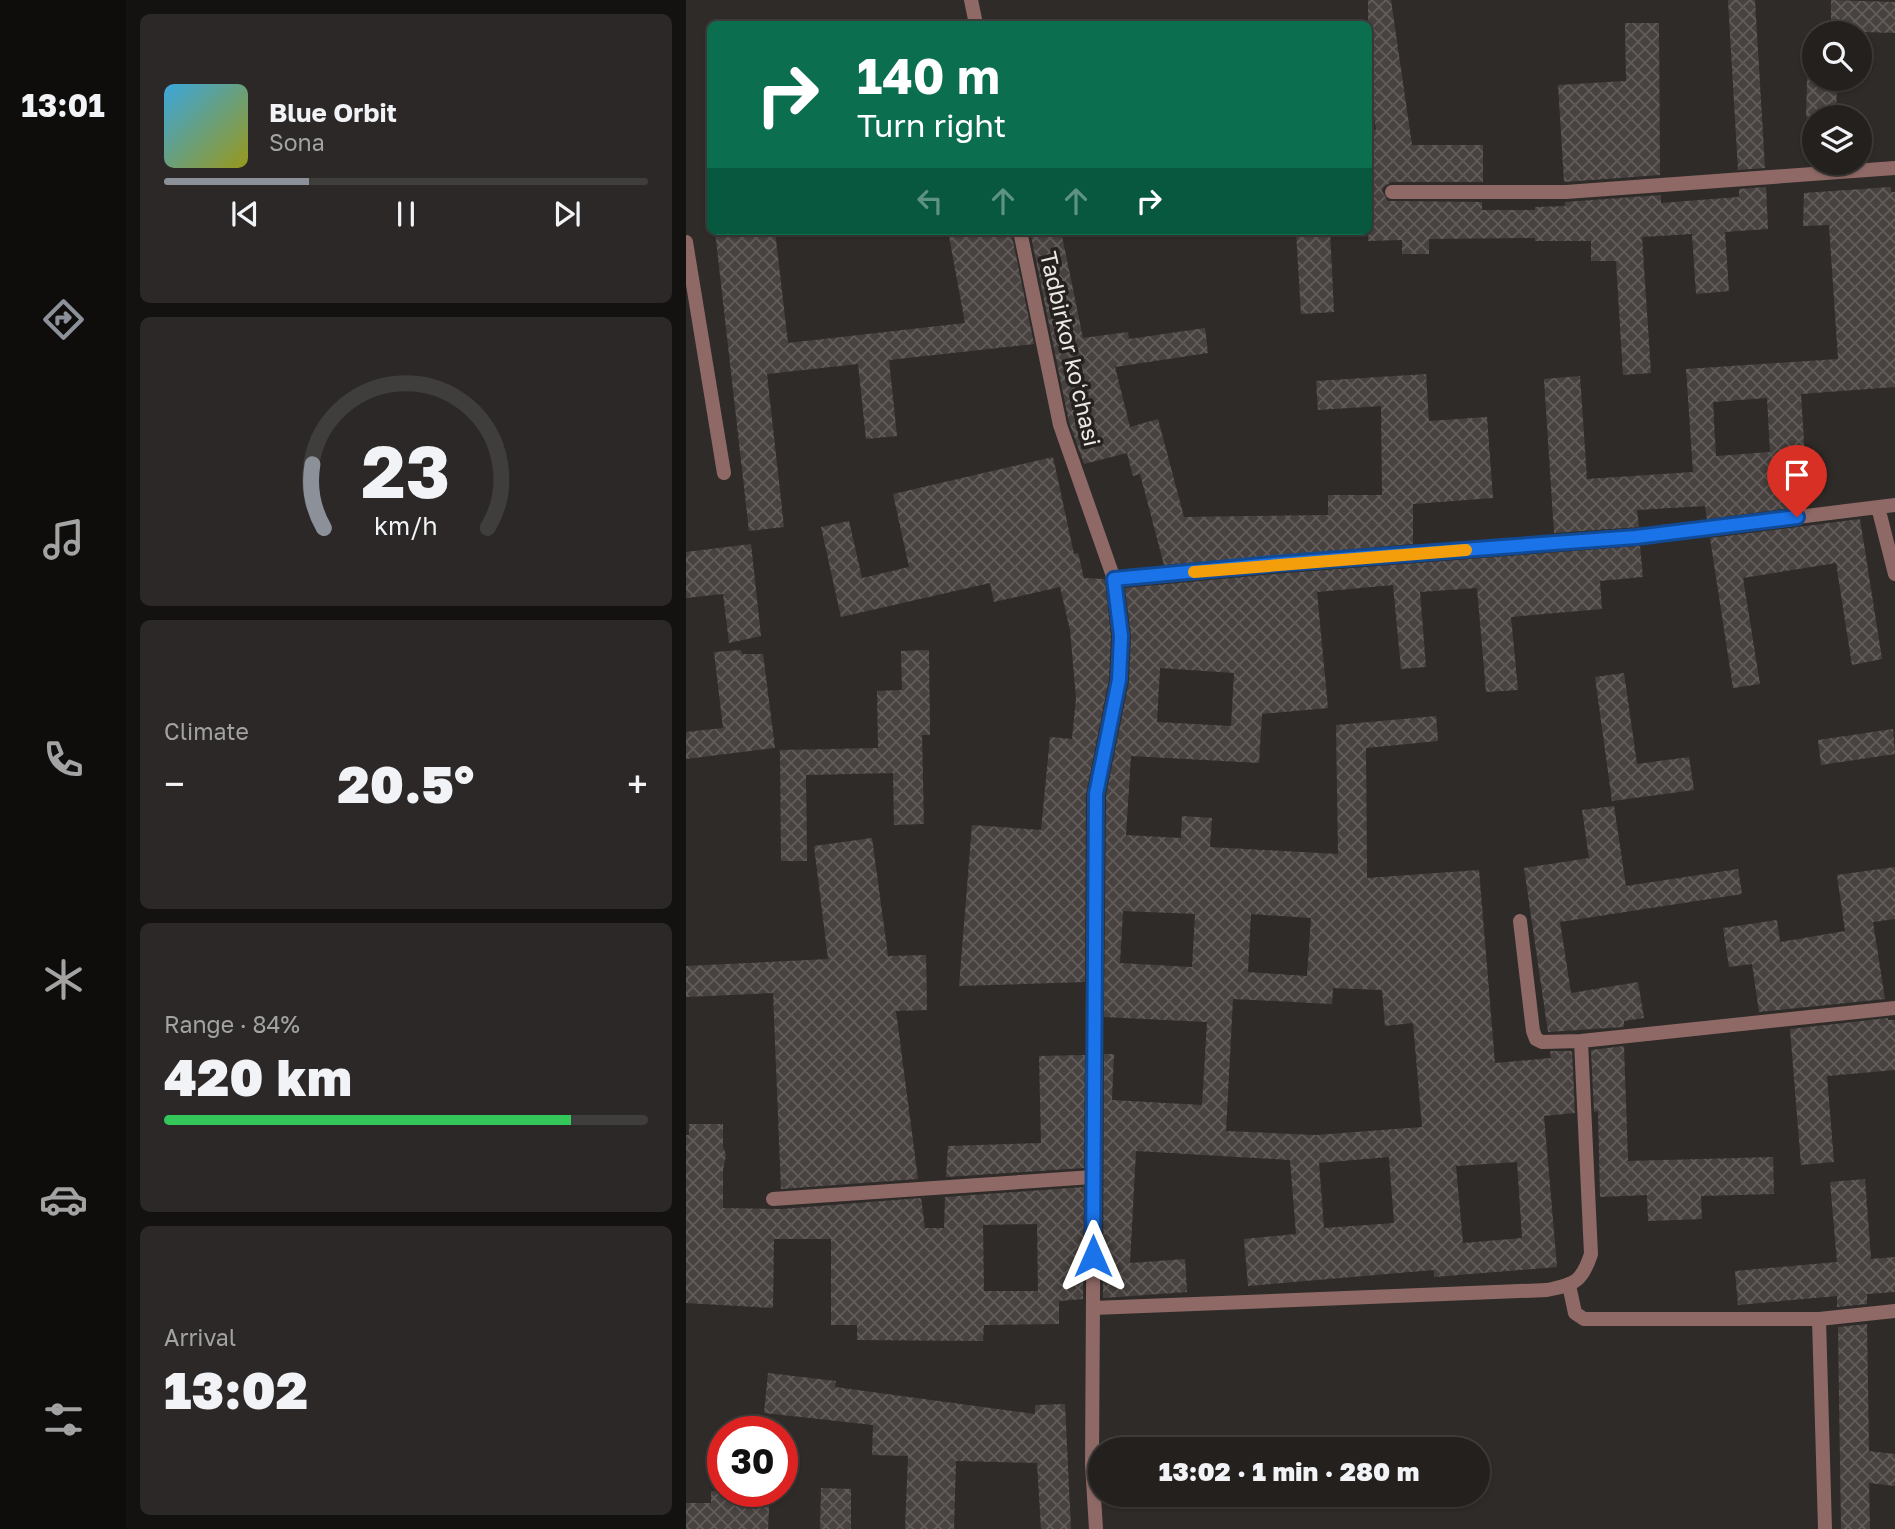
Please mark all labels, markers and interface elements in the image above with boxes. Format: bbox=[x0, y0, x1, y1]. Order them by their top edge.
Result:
map controls bbox=[1802, 21, 1872, 175]
button: search bbox=[1802, 21, 1872, 91]
text: 140 m bbox=[857, 46, 1000, 105]
icon: right bbox=[742, 49, 833, 140]
text: 13:01 bbox=[21, 86, 105, 124]
text: Blue Orbit bbox=[269, 97, 397, 128]
button: layers bbox=[1802, 105, 1872, 175]
text: Turn right bbox=[857, 106, 1006, 144]
text: Sona bbox=[269, 128, 325, 156]
icon: left bbox=[911, 182, 949, 220]
icon: ahead bbox=[984, 182, 1022, 220]
icon: ahead bbox=[1057, 182, 1095, 220]
icon: right bbox=[1130, 182, 1168, 220]
icon: previous bbox=[226, 195, 264, 233]
icon: pause bbox=[387, 195, 425, 233]
icon: next bbox=[548, 195, 586, 233]
street label: Tadbirkor koʻchasi bbox=[1035, 249, 1107, 449]
icon: directions bbox=[39, 295, 88, 344]
text: 23 bbox=[362, 427, 450, 514]
pin bbox=[1767, 445, 1827, 517]
icon: arrive bbox=[1778, 456, 1816, 494]
text: km/h bbox=[374, 509, 438, 540]
icon: music bbox=[39, 515, 88, 564]
text: Climate bbox=[164, 717, 249, 745]
icon: phone bbox=[39, 735, 88, 784]
text: 20.5° bbox=[338, 752, 474, 814]
text: − bbox=[164, 761, 185, 806]
text: + bbox=[627, 761, 648, 806]
icon: climate bbox=[39, 955, 88, 1004]
text: Range · 84% bbox=[164, 1010, 300, 1038]
text: 420 km bbox=[164, 1045, 352, 1107]
icon: car bbox=[39, 1175, 88, 1224]
position arrow bbox=[1056, 1219, 1130, 1293]
text: Arrival bbox=[164, 1323, 236, 1351]
text: 13:02 bbox=[164, 1358, 308, 1420]
icon: filters bbox=[39, 1395, 88, 1444]
speed limit sign: 30 bbox=[707, 1416, 798, 1507]
text: 13:02 · 1 min · 280 m bbox=[1159, 1456, 1419, 1487]

